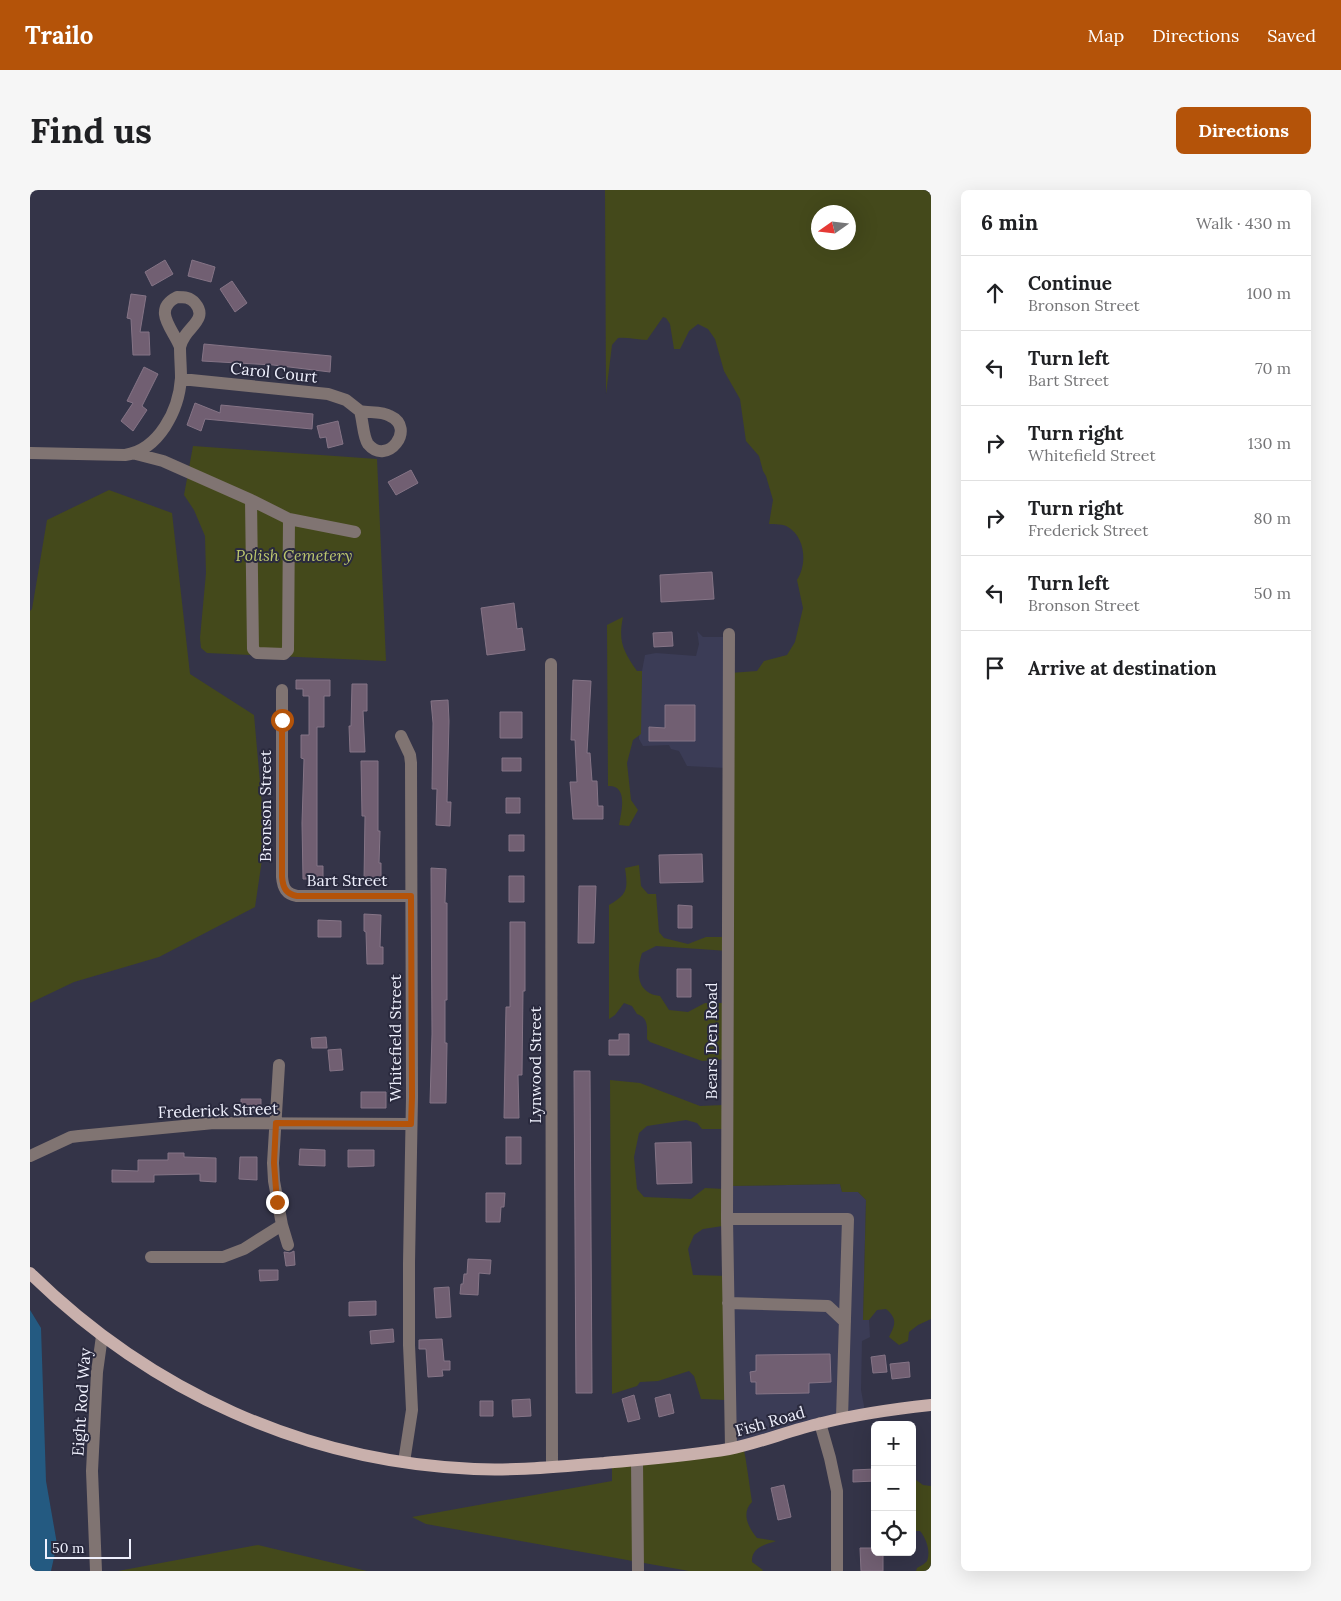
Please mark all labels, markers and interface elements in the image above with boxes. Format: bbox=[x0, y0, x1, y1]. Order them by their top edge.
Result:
text: Trailo bbox=[25, 20, 93, 51]
text: Map bbox=[1088, 24, 1124, 47]
text: Directions bbox=[1152, 24, 1239, 47]
text: Saved bbox=[1267, 24, 1316, 47]
button: Directions bbox=[1176, 107, 1311, 154]
text: Find us bbox=[30, 108, 152, 153]
north arrow bbox=[811, 205, 856, 250]
text: 6 min bbox=[981, 209, 1038, 236]
text: Walk · 430 m bbox=[1196, 213, 1291, 233]
text: Continue bbox=[1028, 271, 1112, 295]
icon: ahead bbox=[981, 279, 1009, 307]
text: 100 m bbox=[1247, 283, 1291, 303]
text: Bronson Street bbox=[1028, 295, 1140, 315]
text: Turn left bbox=[1028, 346, 1109, 370]
icon: left bbox=[981, 354, 1009, 382]
street label: Carol Court bbox=[229, 357, 319, 387]
text: 70 m bbox=[1255, 358, 1291, 378]
text: Bart Street bbox=[1028, 370, 1109, 390]
text: Turn right bbox=[1028, 421, 1124, 445]
icon: right bbox=[981, 429, 1009, 457]
text: 130 m bbox=[1248, 433, 1291, 453]
text: Whitefield Street bbox=[1028, 445, 1156, 465]
text: Turn right bbox=[1028, 496, 1124, 520]
icon: right bbox=[981, 504, 1009, 532]
text: 80 m bbox=[1254, 508, 1291, 528]
text: Frederick Street bbox=[1028, 520, 1148, 540]
park label: Polish Cemetery bbox=[235, 545, 353, 565]
text: Turn left bbox=[1028, 571, 1109, 595]
icon: left bbox=[981, 579, 1009, 607]
text: 50 m bbox=[1254, 583, 1291, 603]
text: Bronson Street bbox=[1028, 595, 1140, 615]
icon: arrive bbox=[981, 654, 1009, 682]
text: Arrive at destination bbox=[1028, 656, 1217, 680]
route start bbox=[271, 709, 294, 732]
street label: Bronson Street bbox=[255, 749, 275, 862]
street label: Bart Street bbox=[306, 870, 388, 890]
street label: Whitefield Street bbox=[385, 973, 405, 1102]
street label: Bears Den Road bbox=[701, 982, 721, 1100]
street label: Lynwood Street bbox=[525, 1006, 545, 1124]
street label: Frederick Street bbox=[158, 1098, 279, 1122]
route end bbox=[266, 1191, 289, 1214]
street label: Eight Rod Way bbox=[67, 1347, 95, 1457]
street label: Fish Road bbox=[733, 1401, 808, 1440]
map controls bbox=[871, 1421, 916, 1556]
button: + bbox=[871, 1421, 916, 1466]
button: − bbox=[871, 1466, 916, 1511]
button: locate bbox=[871, 1511, 916, 1556]
scale bar bbox=[45, 1536, 131, 1559]
text: 50 m bbox=[52, 1539, 85, 1557]

